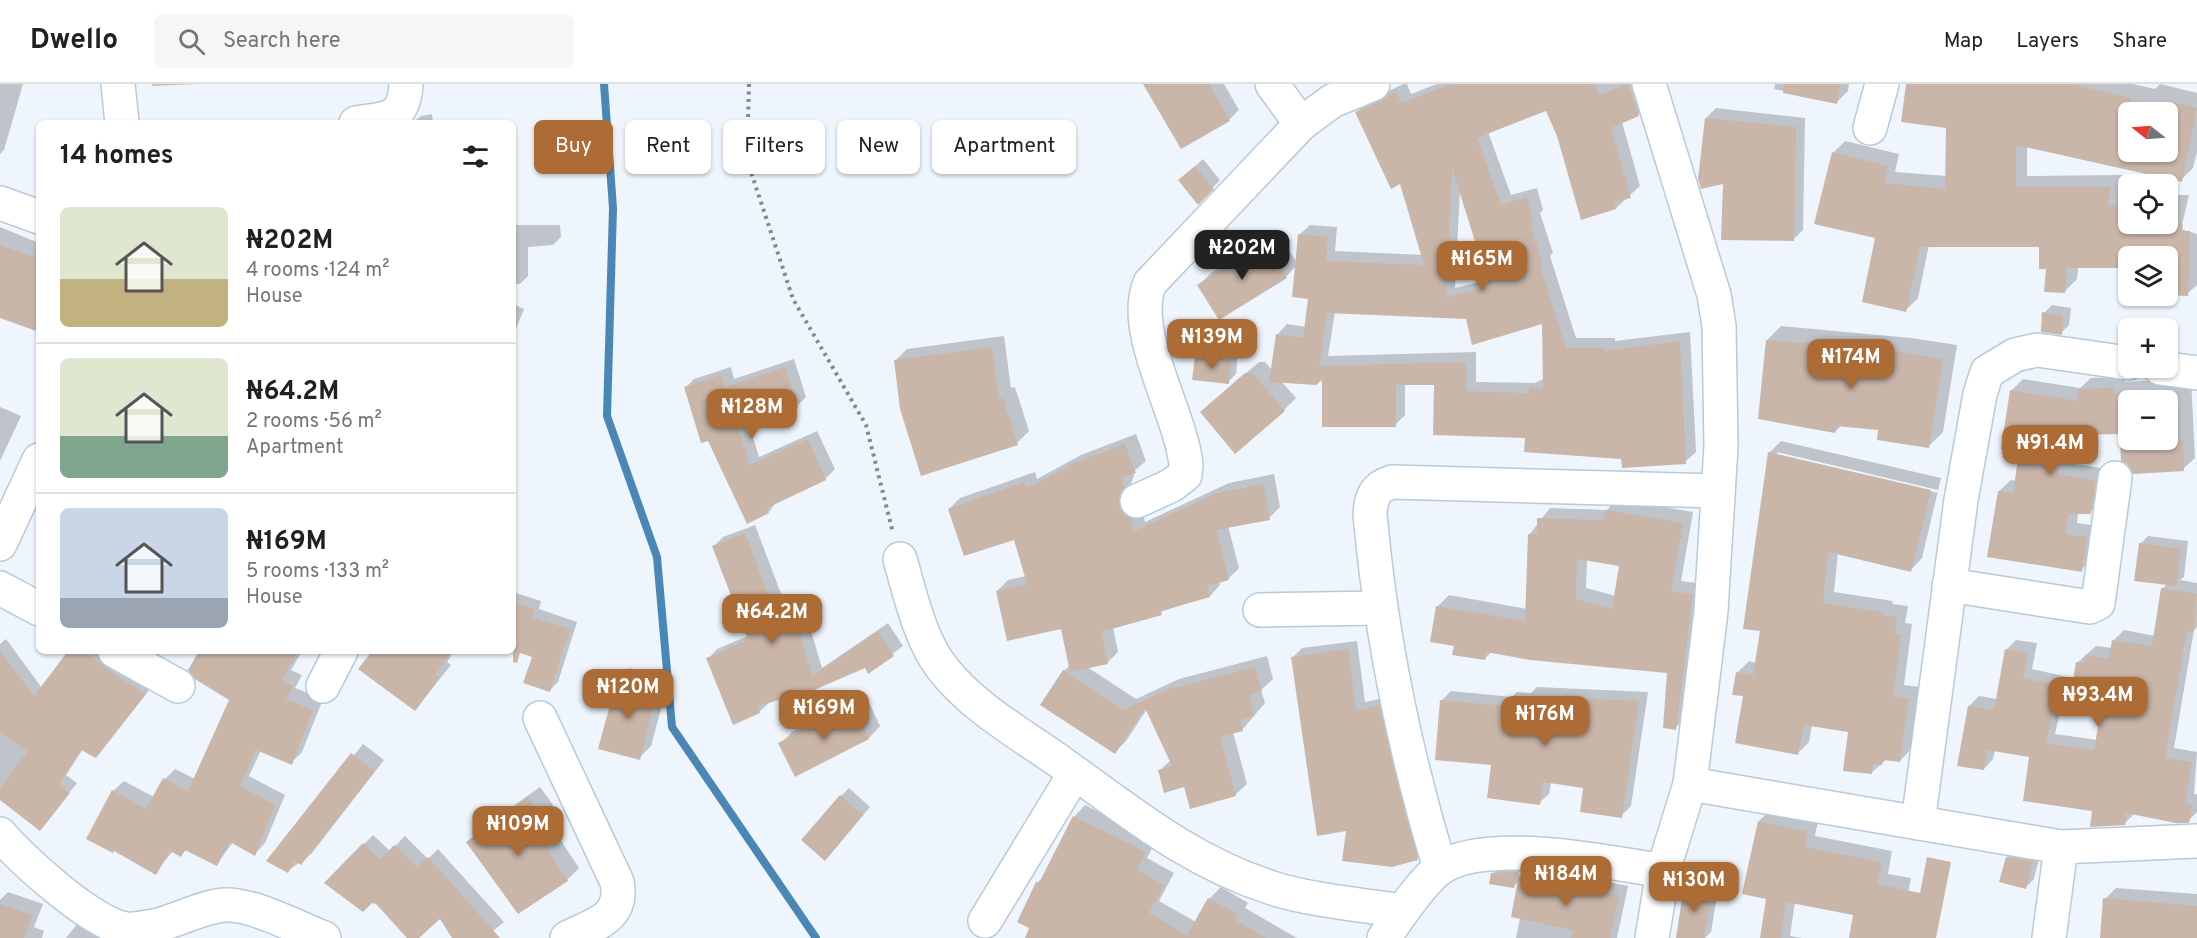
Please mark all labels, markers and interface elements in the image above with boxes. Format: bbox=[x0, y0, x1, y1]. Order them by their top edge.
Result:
search box bbox=[154, 14, 574, 68]
text: Dwello bbox=[30, 23, 118, 59]
icon: search bbox=[175, 25, 208, 58]
text: Search here bbox=[223, 28, 341, 55]
text: Map bbox=[1944, 28, 1983, 55]
text: Layers bbox=[2016, 28, 2079, 55]
text: Share bbox=[2112, 28, 2167, 55]
north arrow bbox=[2118, 102, 2178, 162]
map controls bbox=[2118, 102, 2178, 450]
chip: Buy bbox=[534, 120, 613, 174]
chip: Rent bbox=[625, 120, 711, 174]
chip: Filters bbox=[723, 120, 825, 174]
chip: New bbox=[837, 120, 920, 174]
chip: Apartment bbox=[932, 120, 1076, 174]
text: 14 homes bbox=[60, 140, 174, 173]
icon: filters bbox=[459, 140, 492, 173]
button: locate bbox=[2118, 174, 2178, 234]
text: ₦202M bbox=[246, 225, 333, 258]
pin: ₦202M bbox=[1200, 230, 1284, 281]
icon: home bbox=[108, 231, 180, 303]
text: ₦202M bbox=[1208, 236, 1276, 262]
pin: ₦165M bbox=[1440, 241, 1524, 292]
button: layers bbox=[2118, 246, 2178, 306]
text: ₦165M bbox=[1451, 247, 1513, 273]
text: 4 rooms · 124 m² bbox=[246, 258, 389, 284]
text: House bbox=[246, 284, 302, 310]
button: + bbox=[2118, 318, 2178, 378]
pin: ₦139M bbox=[1170, 319, 1254, 370]
text: ₦139M bbox=[1181, 325, 1243, 351]
pin: ₦174M bbox=[1809, 339, 1893, 390]
text: ₦174M bbox=[1821, 345, 1881, 371]
text: ₦64.2M bbox=[246, 376, 339, 409]
icon: home bbox=[108, 382, 180, 454]
pin: ₦128M bbox=[710, 389, 794, 440]
button: − bbox=[2118, 390, 2178, 450]
text: ₦128M bbox=[721, 395, 783, 421]
text: 2 rooms · 56 m² bbox=[246, 409, 382, 435]
pin: ₦91.4M bbox=[2001, 425, 2099, 476]
text: ₦91.4M bbox=[2016, 431, 2084, 457]
text: Apartment bbox=[246, 435, 344, 461]
text: ₦169M bbox=[246, 526, 327, 559]
icon: home bbox=[108, 532, 180, 604]
text: 5 rooms · 133 m² bbox=[246, 559, 389, 585]
text: House bbox=[246, 585, 302, 611]
pin: ₦64.2M bbox=[723, 594, 821, 645]
text: ₦64.2M bbox=[736, 600, 808, 626]
pin: ₦120M bbox=[586, 669, 670, 720]
text: ₦120M bbox=[597, 675, 659, 701]
pin: ₦93.4M bbox=[2049, 677, 2147, 728]
text: ₦93.4M bbox=[2062, 683, 2134, 709]
pin: ₦169M bbox=[782, 690, 866, 741]
text: ₦169M bbox=[793, 696, 855, 722]
pin: ₦176M bbox=[1503, 696, 1587, 747]
text: ₦176M bbox=[1515, 702, 1575, 728]
pin: ₦109M bbox=[476, 806, 560, 857]
text: ₦109M bbox=[486, 812, 550, 838]
pin: ₦184M bbox=[1524, 856, 1608, 907]
text: ₦184M bbox=[1535, 862, 1598, 888]
pin: ₦130M bbox=[1652, 862, 1736, 913]
text: ₦130M bbox=[1663, 868, 1725, 894]

